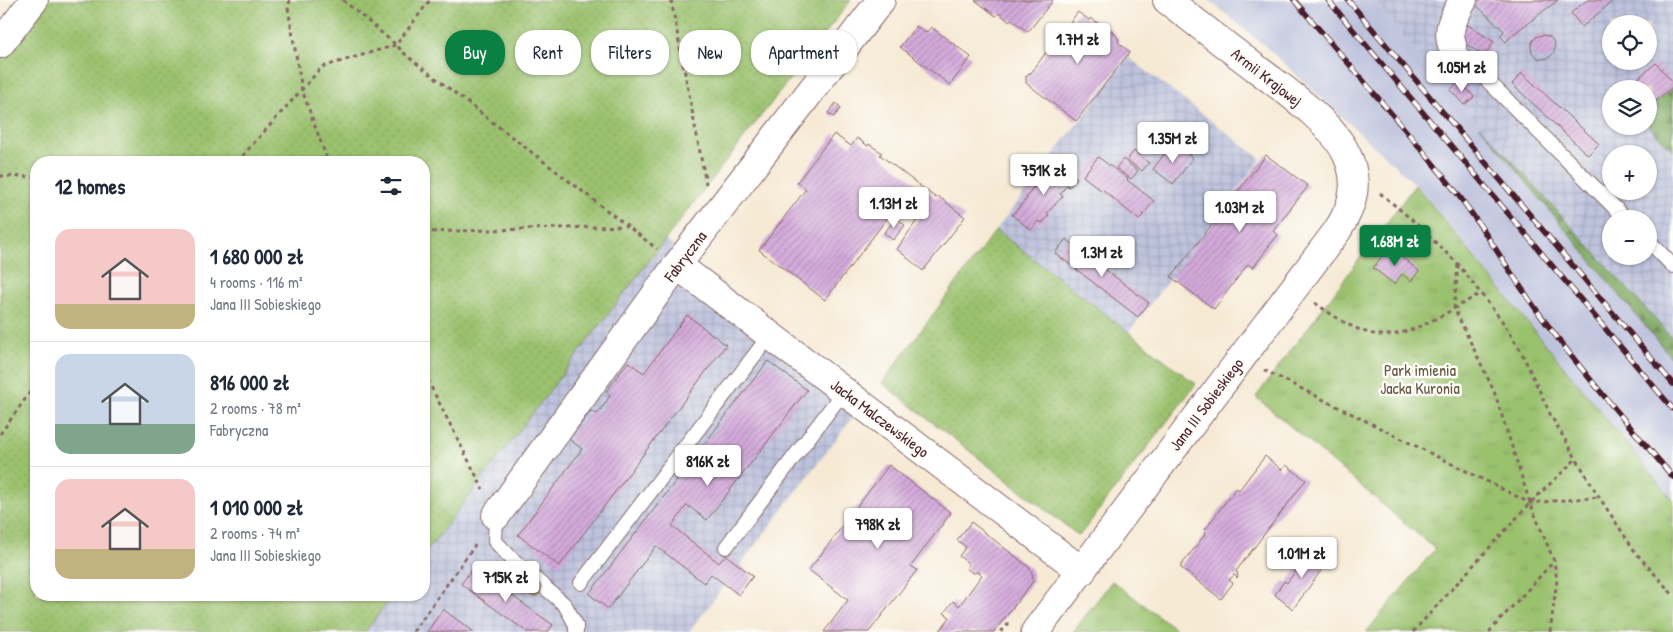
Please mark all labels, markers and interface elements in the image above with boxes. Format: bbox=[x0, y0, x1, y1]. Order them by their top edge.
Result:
map controls bbox=[1602, 15, 1657, 265]
button: locate bbox=[1602, 15, 1657, 70]
pin: 1.7M zł bbox=[1032, 22, 1124, 65]
text: 1.7M zł bbox=[1056, 28, 1100, 50]
chip: Buy bbox=[445, 30, 505, 75]
chip: Rent bbox=[515, 30, 581, 75]
chip: Filters bbox=[591, 30, 669, 75]
chip: New bbox=[679, 30, 741, 75]
chip: Apartment bbox=[751, 30, 857, 75]
street label: Armii Krajowej bbox=[1227, 42, 1307, 112]
pin: 1.05M zł bbox=[1410, 51, 1514, 93]
text: 1.05M zł bbox=[1437, 56, 1487, 78]
button: layers bbox=[1602, 80, 1657, 135]
pin: 1.35M zł bbox=[1121, 121, 1225, 164]
text: 1.35M zł bbox=[1148, 127, 1198, 149]
button: + bbox=[1602, 145, 1657, 200]
pin: 751K zł bbox=[998, 154, 1090, 196]
text: 751K zł bbox=[1021, 159, 1067, 181]
text: 12 homes bbox=[55, 172, 125, 201]
icon: filters bbox=[377, 172, 405, 200]
pin: 1.13M zł bbox=[842, 186, 946, 229]
pin: 1.03M zł bbox=[1188, 190, 1292, 233]
text: 1.13M zł bbox=[870, 192, 918, 214]
text: 1.03M zł bbox=[1215, 196, 1265, 218]
button: − bbox=[1602, 210, 1657, 265]
pin: 1.68M zł bbox=[1343, 224, 1447, 267]
street label: Fabryczna bbox=[658, 226, 711, 287]
text: 1.68M zł bbox=[1371, 230, 1419, 252]
pin: 1.3M zł bbox=[1056, 236, 1148, 278]
text: 1.3M zł bbox=[1081, 241, 1123, 263]
text: 1 680 000 zł bbox=[210, 242, 304, 271]
icon: home bbox=[95, 249, 155, 309]
text: 4 rooms · 116 m² bbox=[210, 271, 303, 293]
text: Jana III Sobieskiego bbox=[210, 293, 321, 315]
street label: Jana III Sobieskiego bbox=[1164, 353, 1249, 455]
park label: Park imienia Jacka Kuronia bbox=[1380, 359, 1460, 399]
text: 816 000 zł bbox=[210, 368, 290, 397]
icon: home bbox=[95, 374, 155, 434]
street label: Jacka Malczewskiego bbox=[826, 374, 934, 463]
text: 2 rooms · 78 m² bbox=[210, 397, 301, 419]
text: Fabryczna bbox=[210, 419, 268, 441]
pin: 816K zł bbox=[662, 444, 754, 487]
text: 816K zł bbox=[686, 450, 730, 472]
text: 1 010 000 zł bbox=[210, 493, 304, 522]
icon: home bbox=[95, 499, 155, 559]
pin: 798K zł bbox=[832, 508, 924, 550]
text: 798K zł bbox=[855, 513, 901, 535]
text: 2 rooms · 74 m² bbox=[210, 522, 300, 544]
pin: 1.01M zł bbox=[1250, 536, 1354, 579]
text: 1.01M zł bbox=[1278, 542, 1326, 564]
text: Jana III Sobieskiego bbox=[210, 544, 321, 566]
pin: 715K zł bbox=[460, 560, 552, 603]
text: 715K zł bbox=[483, 566, 529, 588]

